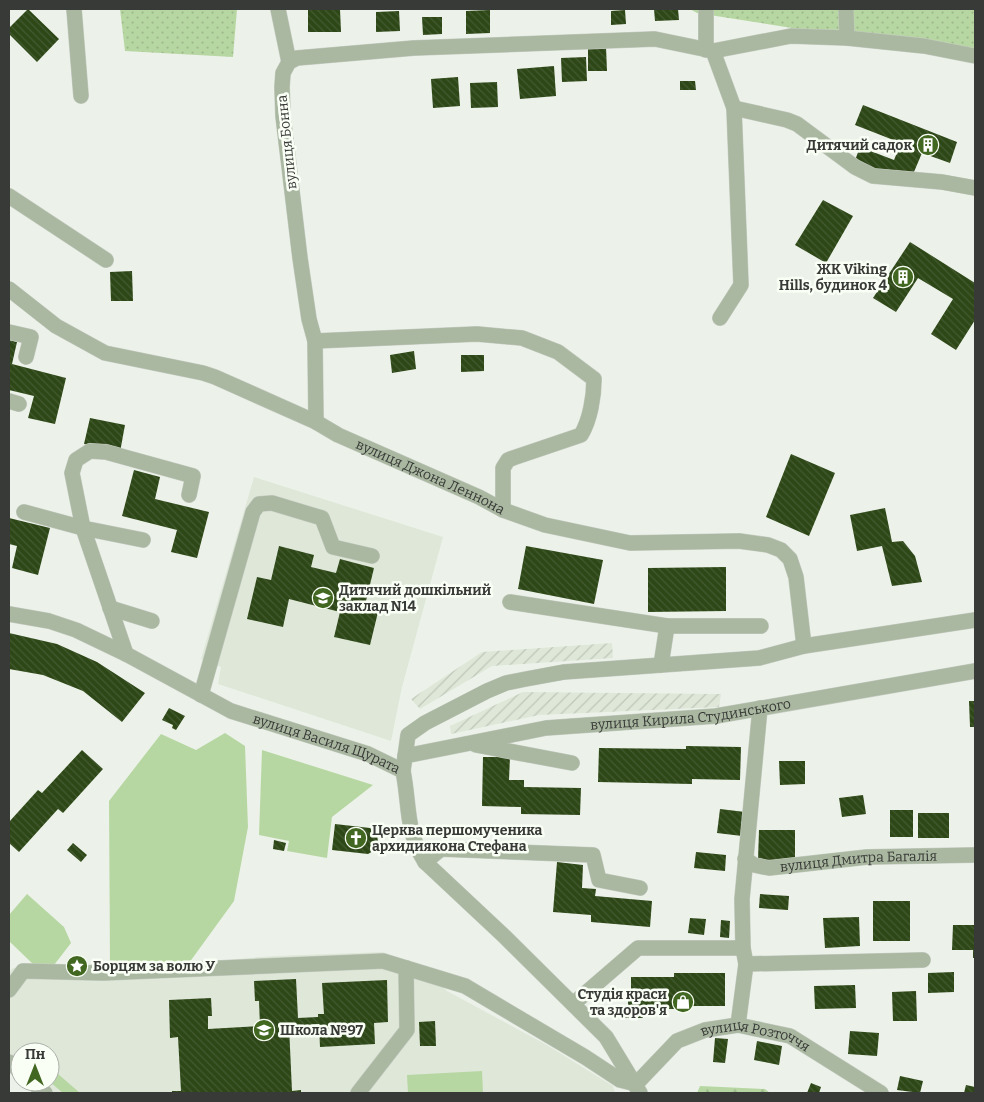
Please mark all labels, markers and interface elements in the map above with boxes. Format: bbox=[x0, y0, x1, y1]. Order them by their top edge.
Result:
street label: вулиця Бонна bbox=[274, 94, 300, 190]
building icon: Дитячий садок bbox=[916, 133, 940, 157]
place label: Дитячий садок bbox=[807, 137, 912, 154]
place label: ЖК Viking Hills, будинок 4 bbox=[779, 261, 887, 294]
building icon: ЖК Viking Hills, будинок 4 bbox=[891, 265, 915, 289]
street label: вулиця Джона Леннона bbox=[353, 435, 508, 518]
place label: Дитячий дошкільний заклад N14 bbox=[339, 582, 492, 615]
school or university icon: Дитячий дошкільний заклад N14 bbox=[311, 586, 335, 610]
street label: вулиця Кирила Студинського bbox=[590, 695, 792, 733]
street label: вулиця Василя Щурата bbox=[251, 710, 403, 777]
place label: Церква першомученика архидиякона Стефана bbox=[372, 822, 543, 855]
church icon: Церква першомученика архидиякона Стефана bbox=[344, 826, 368, 850]
street label: вулиця Дмитра Багалія bbox=[779, 847, 938, 875]
place icon: Борцям за волю У bbox=[65, 954, 89, 978]
place label: Борцям за волю У bbox=[93, 958, 216, 975]
place label: Студія краси та здоров'я bbox=[577, 986, 668, 1019]
shop icon: Студія краси та здоров'я bbox=[671, 990, 695, 1014]
street label: вулиця Розточчя bbox=[698, 1016, 814, 1055]
school or university icon: Школа №97 bbox=[252, 1018, 276, 1042]
place label: Школа №97 bbox=[280, 1022, 364, 1039]
north arrow bbox=[10, 1042, 60, 1092]
text: Пн bbox=[25, 1046, 45, 1063]

